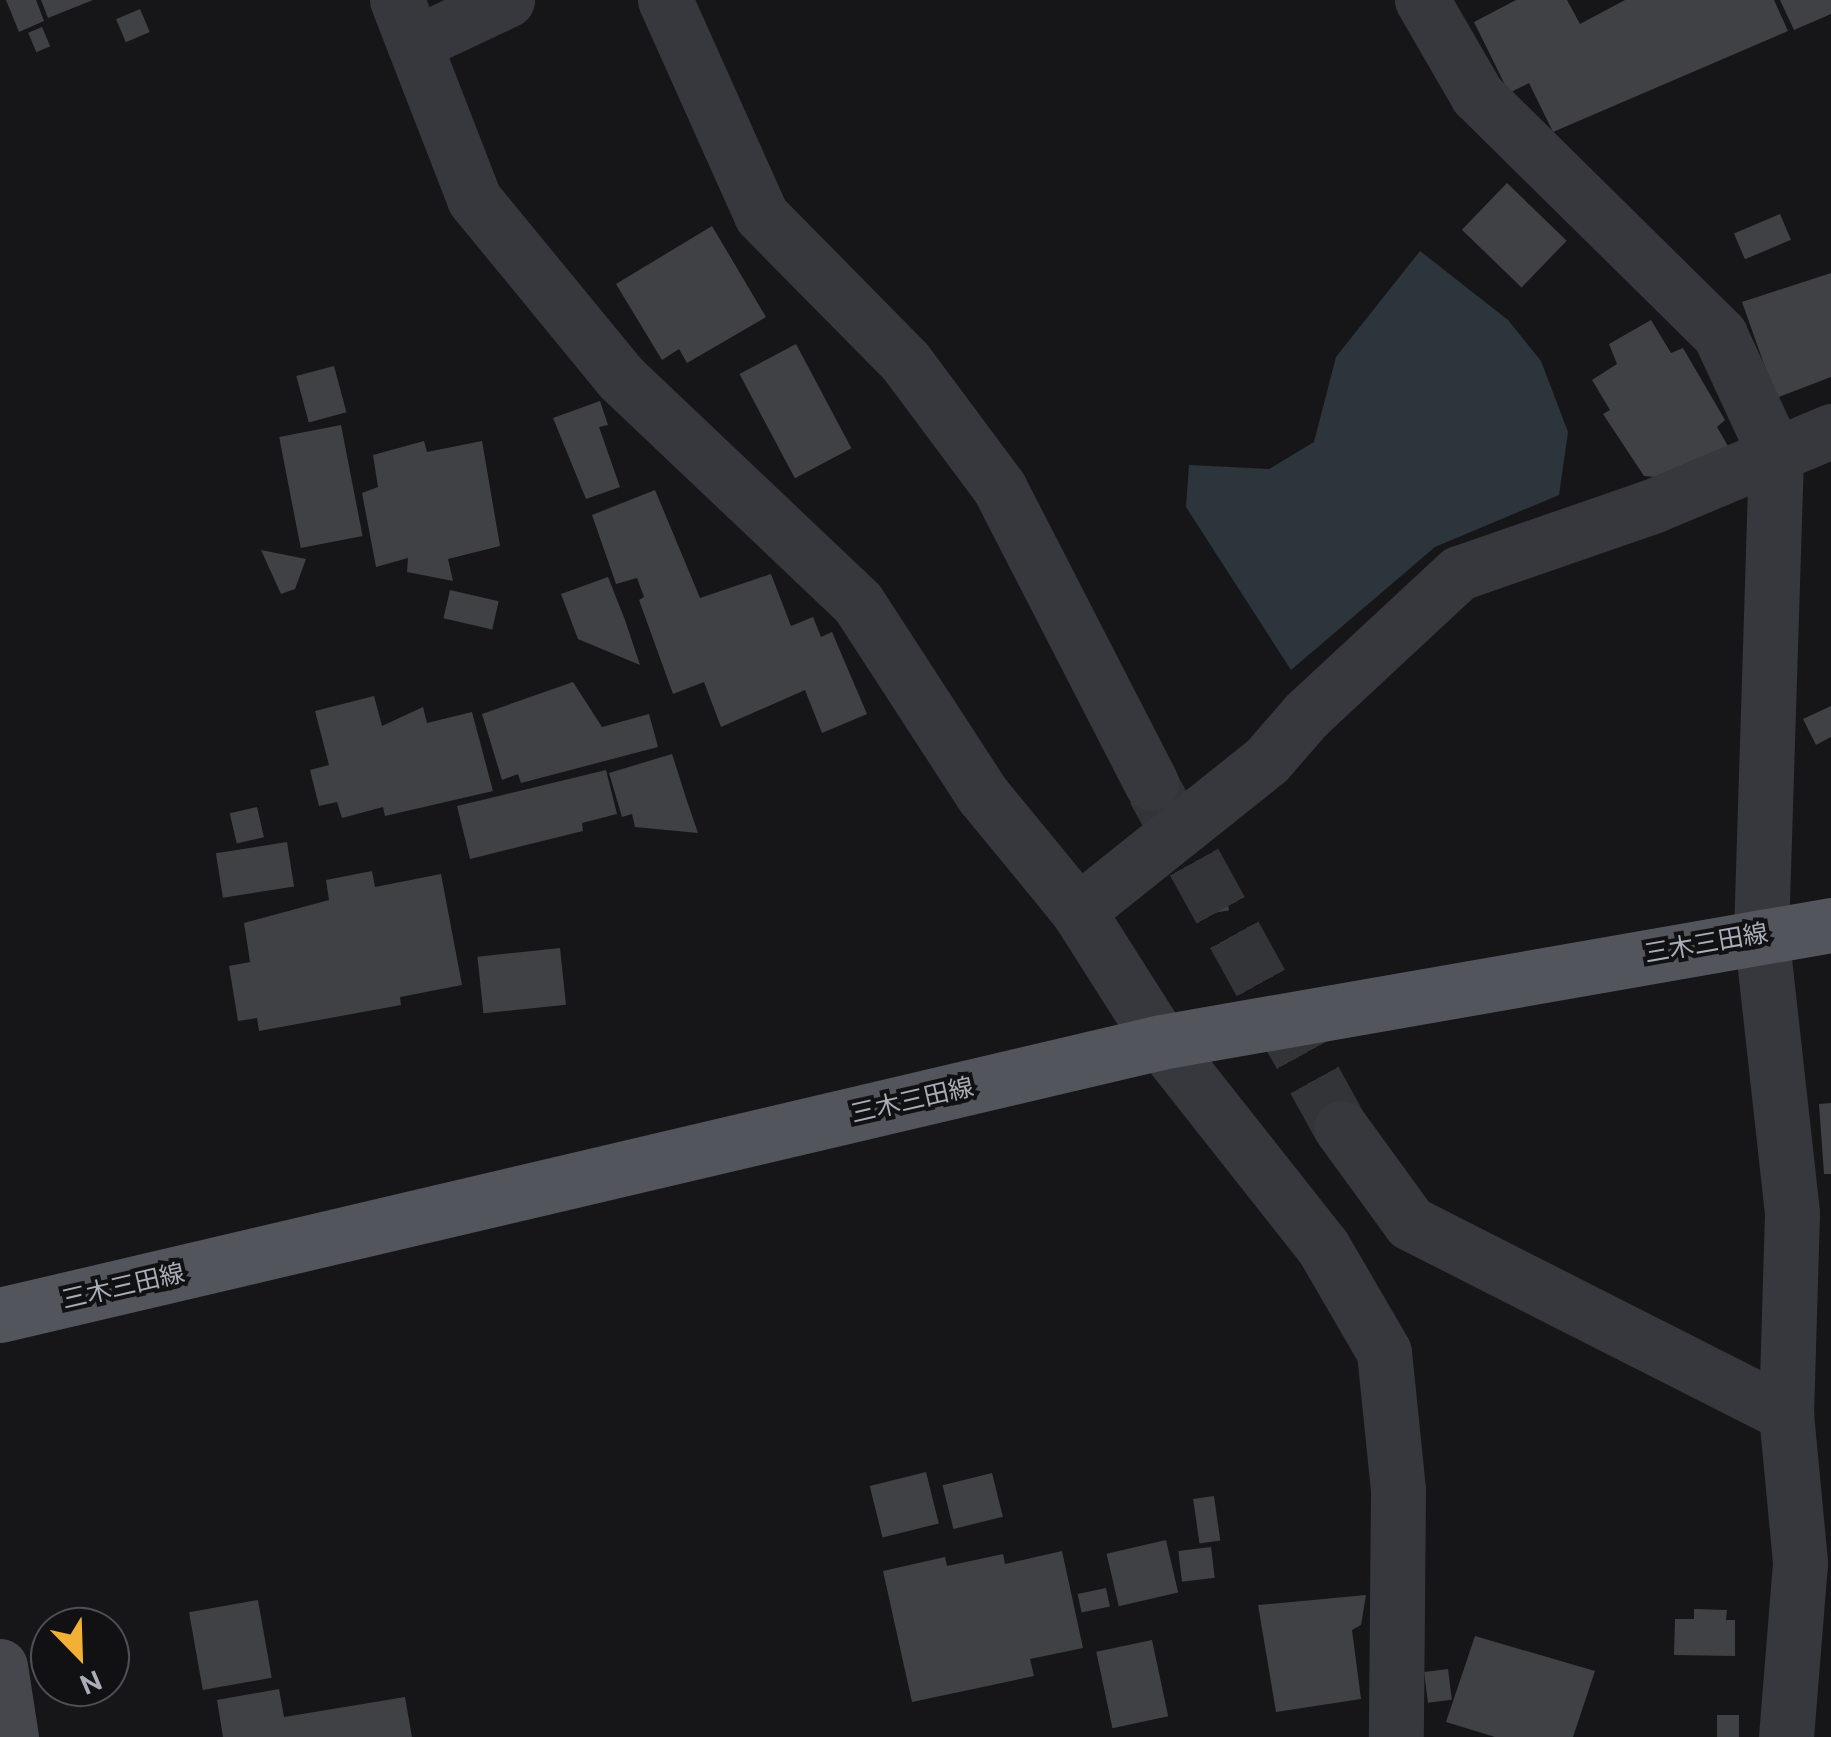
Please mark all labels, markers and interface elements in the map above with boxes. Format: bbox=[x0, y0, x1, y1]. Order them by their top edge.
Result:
street label: 三木三田線 bbox=[1642, 917, 1770, 969]
street label: 三木三田線 bbox=[848, 1071, 976, 1129]
street label: 三木三田線 bbox=[59, 1257, 187, 1315]
north arrow bbox=[30, 1607, 130, 1707]
text: N bbox=[75, 1665, 107, 1702]

